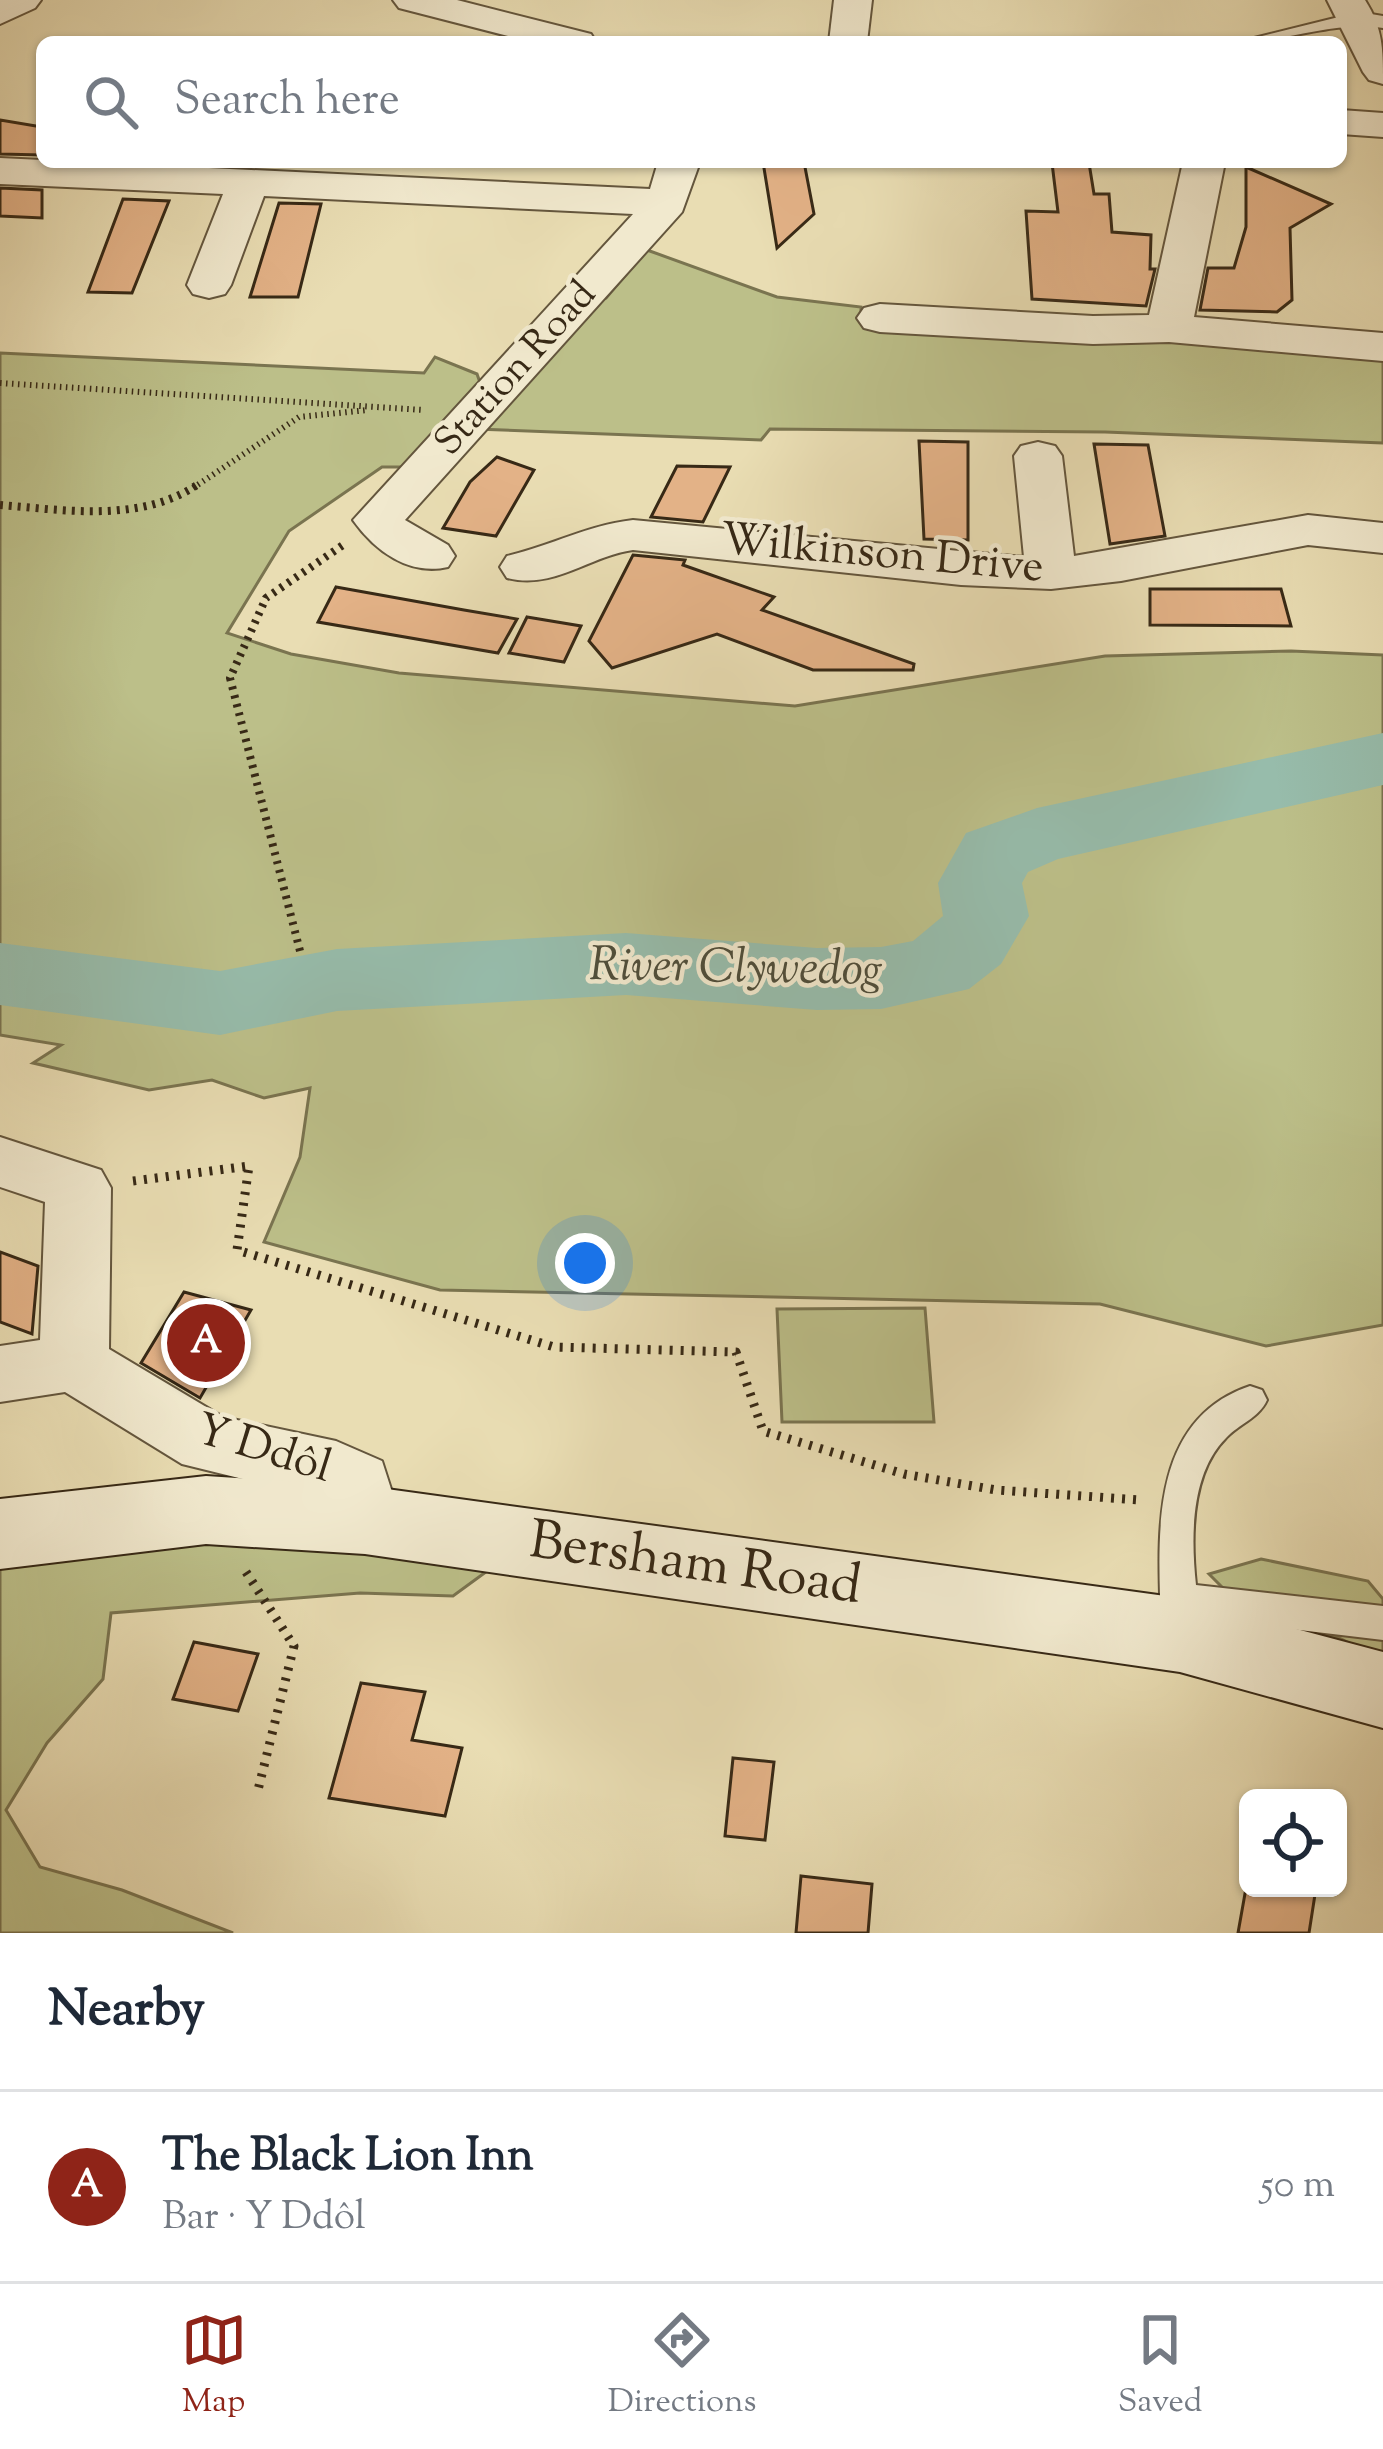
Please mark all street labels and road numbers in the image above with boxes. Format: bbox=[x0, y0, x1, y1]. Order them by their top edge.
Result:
street label: Station Road bbox=[423, 270, 611, 470]
street label: Wilkinson Drive bbox=[718, 510, 1046, 602]
street label: Y Ddôl bbox=[187, 1400, 339, 1502]
street label: Bersham Road bbox=[524, 1504, 866, 1628]

